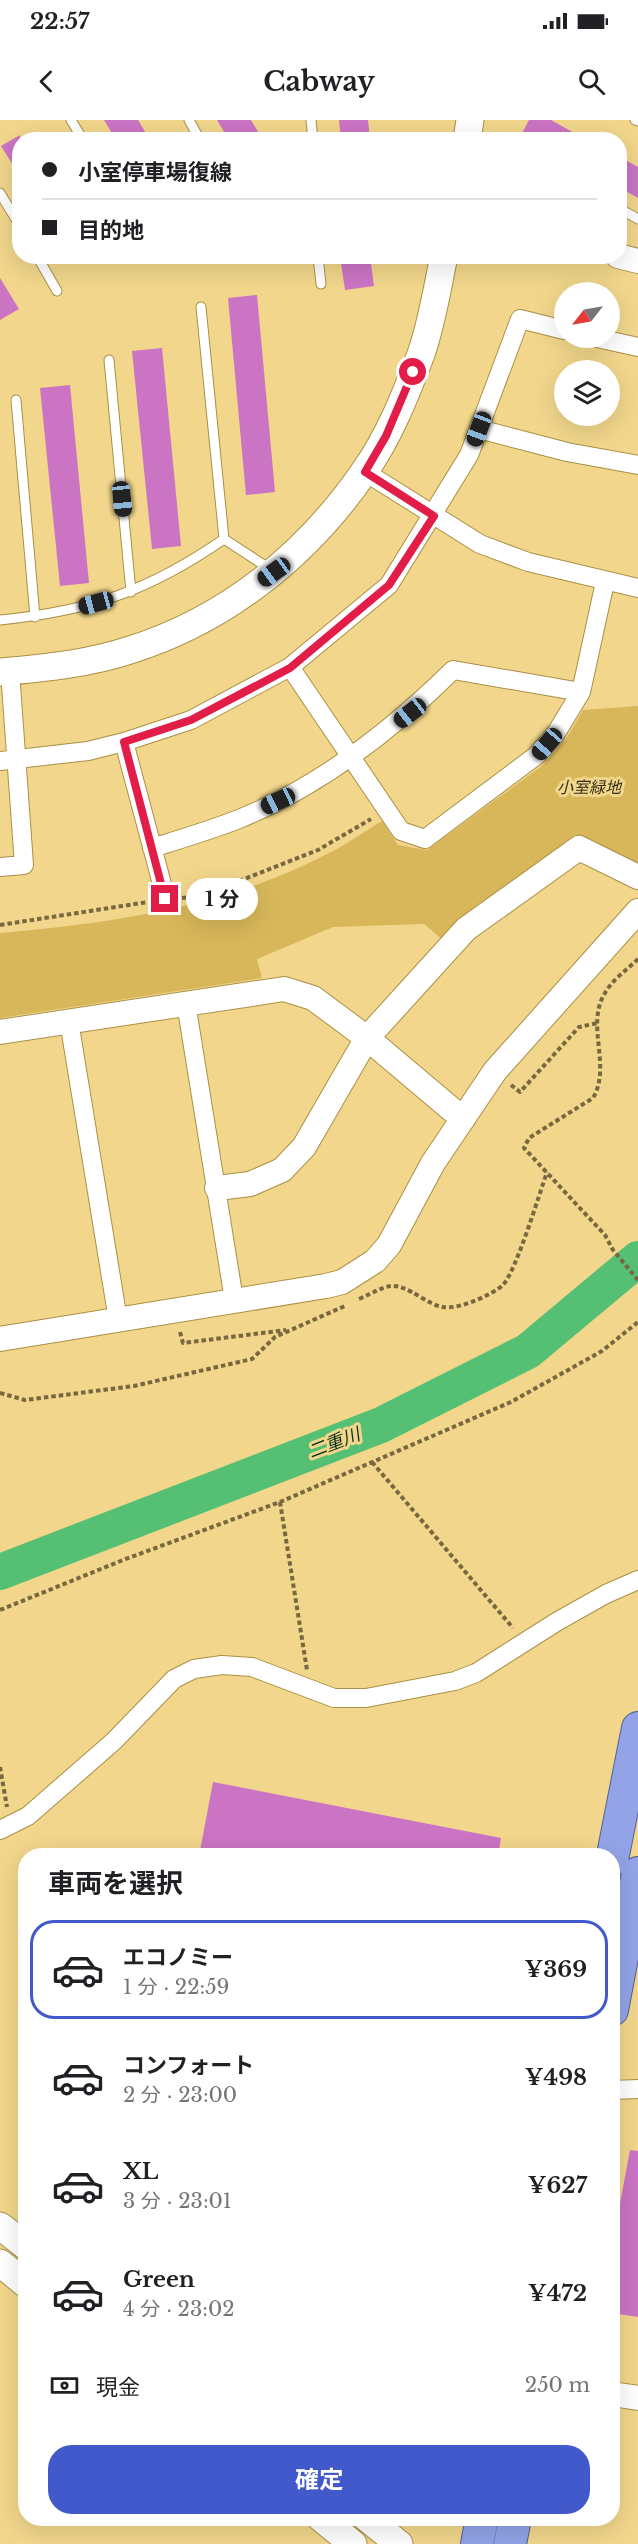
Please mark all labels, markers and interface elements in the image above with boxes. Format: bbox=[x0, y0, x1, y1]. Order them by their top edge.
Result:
text: 22:57 bbox=[30, 8, 89, 35]
icon: back bbox=[30, 65, 63, 98]
text: Cabway bbox=[263, 65, 375, 98]
icon: search bbox=[575, 65, 608, 98]
text: 小室停車場復線 bbox=[78, 159, 232, 186]
text: 目的地 bbox=[78, 217, 144, 244]
north arrow bbox=[554, 282, 620, 348]
map controls bbox=[554, 282, 620, 426]
route start bbox=[399, 358, 426, 385]
button: layers bbox=[554, 360, 620, 426]
car bbox=[464, 409, 494, 449]
car bbox=[111, 480, 133, 518]
car bbox=[254, 554, 294, 590]
car bbox=[76, 590, 116, 616]
car bbox=[390, 695, 430, 731]
car bbox=[528, 725, 566, 763]
park label: 小室緑地 bbox=[557, 777, 623, 797]
car bbox=[258, 785, 298, 817]
callout: 1 分 bbox=[186, 878, 258, 920]
route end bbox=[151, 885, 178, 912]
text: 1 分 bbox=[205, 887, 239, 911]
water label: 二重川 bbox=[305, 1422, 365, 1463]
text: 車両を選択 bbox=[48, 1867, 183, 1900]
icon: car bbox=[51, 1943, 105, 1997]
text: エコノミー bbox=[123, 1944, 233, 1971]
text: ¥369 bbox=[525, 1956, 587, 1983]
text: 1 分 · 22:59 bbox=[123, 1975, 229, 1999]
icon: car bbox=[51, 2051, 105, 2105]
text: コンフォート bbox=[123, 2052, 254, 2079]
text: ¥498 bbox=[525, 2064, 587, 2091]
text: 2 分 · 23:00 bbox=[123, 2083, 237, 2107]
text: XL bbox=[123, 2158, 158, 2185]
icon: car bbox=[51, 2159, 105, 2213]
text: ¥627 bbox=[528, 2172, 587, 2199]
text: 3 分 · 23:01 bbox=[123, 2189, 232, 2213]
text: Green bbox=[123, 2266, 195, 2293]
icon: car bbox=[51, 2267, 105, 2321]
text: ¥472 bbox=[528, 2280, 587, 2307]
text: 4 分 · 23:02 bbox=[123, 2297, 235, 2321]
icon: cash bbox=[48, 2369, 81, 2402]
text: 250 m bbox=[525, 2373, 590, 2397]
text: 現金 bbox=[96, 2374, 140, 2401]
button: 確定 bbox=[48, 2445, 590, 2514]

